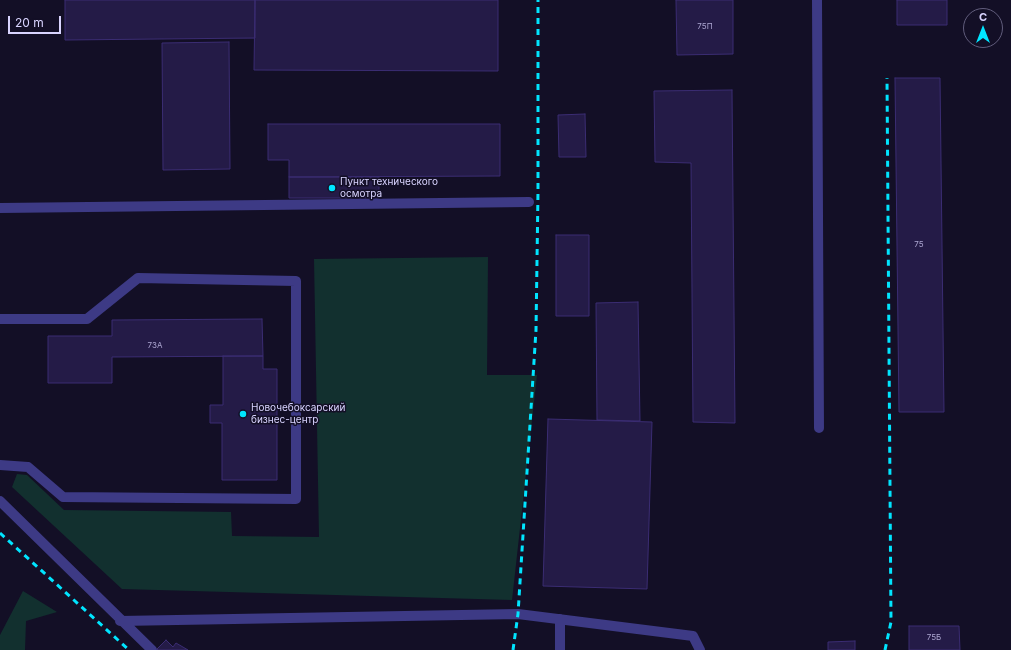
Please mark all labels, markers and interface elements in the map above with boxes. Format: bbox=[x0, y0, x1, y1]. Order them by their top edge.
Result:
scale bar bbox=[10, 8, 63, 34]
north arrow bbox=[963, 8, 1003, 48]
text: С bbox=[979, 10, 987, 24]
text: 20 m bbox=[15, 15, 44, 30]
house number: 75П bbox=[697, 22, 713, 32]
place label: Пункт технического осмотра bbox=[340, 176, 438, 200]
marker: Пункт технического осмотра bbox=[327, 183, 337, 193]
house number: 75 bbox=[914, 240, 924, 250]
house number: 73А bbox=[148, 341, 162, 351]
place label: Новочебоксарский бизнес-центр bbox=[251, 402, 345, 426]
marker: Новочебоксарский бизнес-центр bbox=[238, 409, 248, 419]
house number: 75Б bbox=[927, 633, 941, 643]

